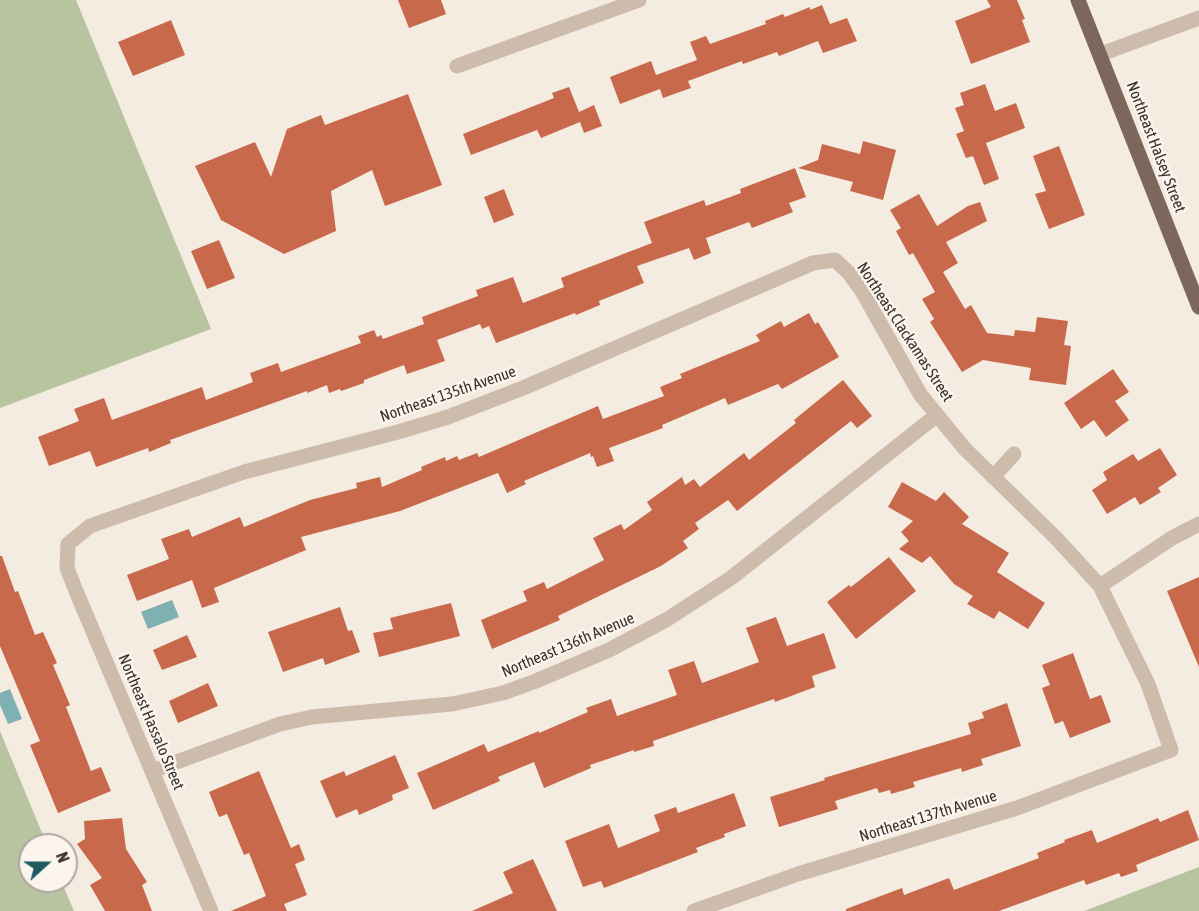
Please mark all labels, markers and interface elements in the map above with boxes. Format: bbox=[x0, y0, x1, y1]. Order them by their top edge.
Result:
street label: Northeast Halsey Street bbox=[1122, 79, 1190, 215]
street label: Northeast Clackamas Street bbox=[853, 259, 957, 405]
street label: Northeast 135th Avenue bbox=[378, 362, 518, 426]
street label: Northeast 136th Avenue bbox=[499, 608, 637, 682]
street label: Northeast Hassalo Street bbox=[114, 651, 188, 793]
street label: Northeast 137th Avenue bbox=[857, 786, 999, 846]
north arrow bbox=[18, 833, 78, 893]
text: N bbox=[53, 850, 73, 865]

